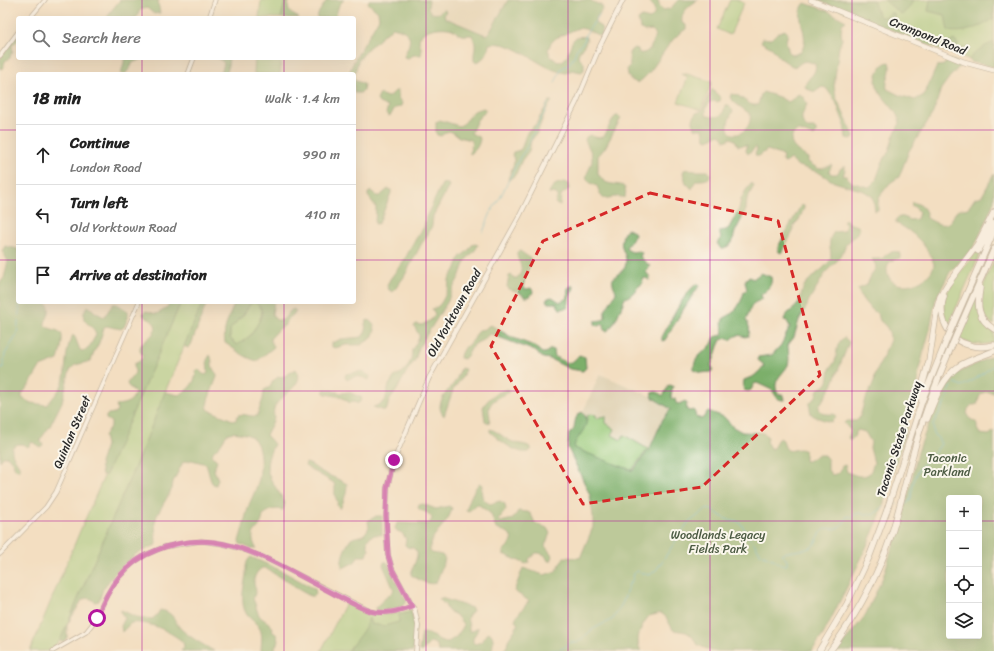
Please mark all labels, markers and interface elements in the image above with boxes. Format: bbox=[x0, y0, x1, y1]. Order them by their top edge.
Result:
street label: Crompond Road bbox=[886, 11, 971, 62]
search box bbox=[16, 16, 356, 60]
text: Search here bbox=[62, 25, 141, 51]
icon: search bbox=[30, 27, 52, 49]
text: 18 min bbox=[32, 83, 81, 113]
text: Walk · 1.4 km bbox=[265, 87, 340, 110]
text: Continue bbox=[70, 130, 130, 156]
text: 990 m bbox=[302, 143, 340, 166]
icon: ahead bbox=[32, 144, 54, 166]
text: London Road bbox=[70, 156, 141, 179]
text: Turn left bbox=[70, 190, 128, 216]
text: 410 m bbox=[305, 203, 340, 226]
icon: left bbox=[32, 204, 54, 226]
text: Old Yorktown Road bbox=[70, 216, 176, 239]
text: Arrive at destination bbox=[70, 262, 207, 288]
icon: arrive bbox=[32, 264, 54, 286]
street label: Old Yorktown Road bbox=[421, 264, 488, 361]
street label: Taconic State Parkway bbox=[870, 377, 928, 500]
street label: Quinlan Street bbox=[47, 391, 98, 472]
park label: Taconic Parkland bbox=[924, 447, 971, 483]
route end bbox=[385, 451, 403, 469]
map controls bbox=[946, 495, 982, 639]
button: + bbox=[946, 495, 982, 531]
park label: Woodlands Legacy Fields Park bbox=[671, 524, 766, 560]
button: − bbox=[946, 531, 982, 567]
button: locate bbox=[946, 567, 982, 603]
button: layers bbox=[946, 603, 982, 639]
route start bbox=[88, 609, 106, 627]

